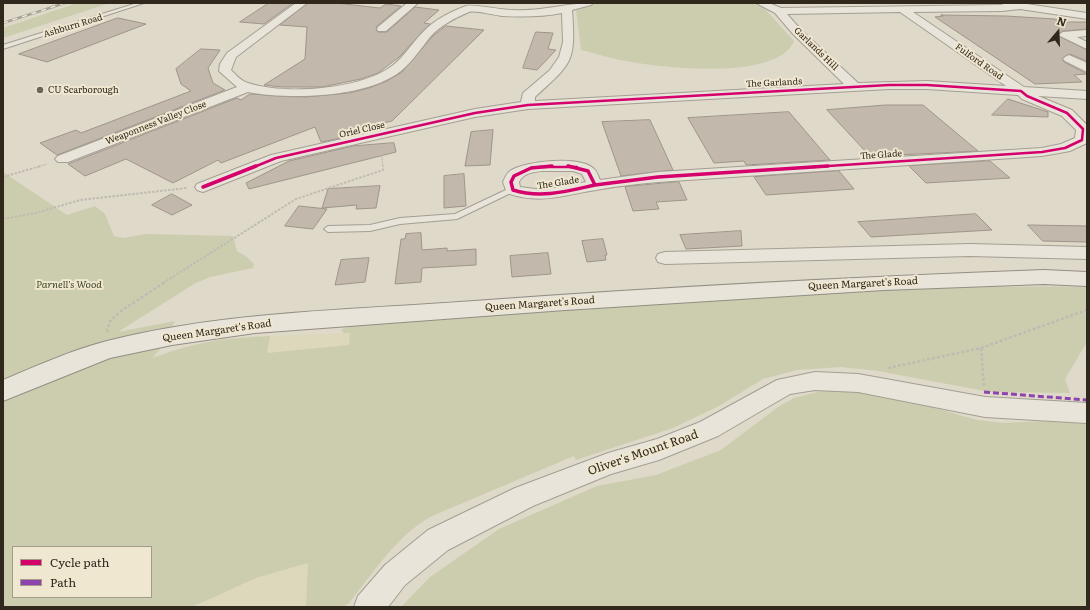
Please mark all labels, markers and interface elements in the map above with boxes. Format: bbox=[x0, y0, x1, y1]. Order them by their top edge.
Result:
street label: Ashburn Road bbox=[42, 12, 104, 40]
north arrow bbox=[1038, 12, 1078, 52]
text: N bbox=[1055, 12, 1069, 30]
street label: Garlands Hill bbox=[792, 25, 840, 73]
street label: Fulford Road bbox=[953, 42, 1005, 82]
street label: The Garlands bbox=[746, 76, 802, 90]
marker: CU Scarborough bbox=[35, 85, 45, 95]
place label: CU Scarborough bbox=[48, 85, 119, 95]
street label: Weaponness Valley Close bbox=[104, 99, 208, 147]
street label: Oriel Close bbox=[338, 120, 386, 140]
street label: The Glade bbox=[860, 148, 902, 162]
street label: The Glade bbox=[536, 174, 580, 192]
street label: Queen Margaret's Road bbox=[808, 275, 918, 293]
park label: Parnell's Wood bbox=[36, 279, 102, 291]
street label: Queen Margaret's Road bbox=[485, 294, 595, 314]
street label: Queen Margaret's Road bbox=[162, 317, 272, 345]
street label: Oliver's Mount Road bbox=[586, 427, 700, 479]
legend bbox=[12, 546, 152, 598]
text: Cycle path bbox=[50, 553, 110, 571]
text: Path bbox=[50, 573, 76, 591]

